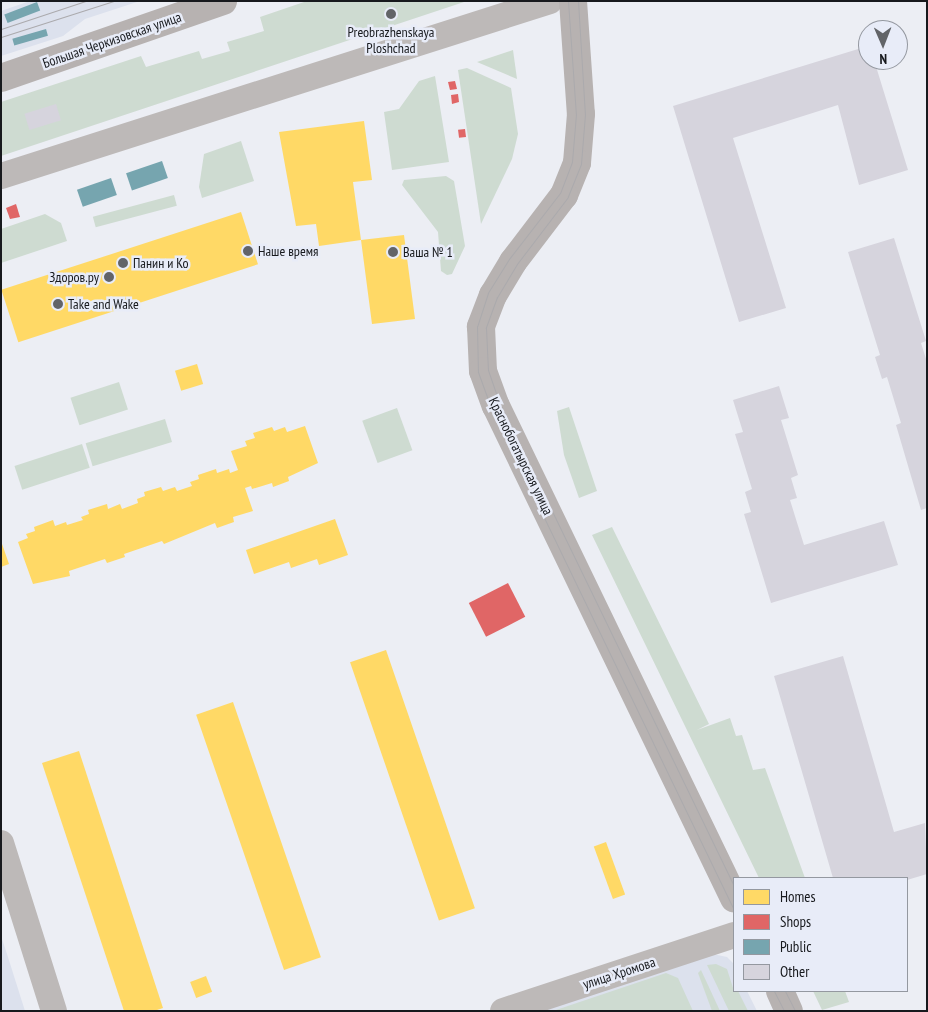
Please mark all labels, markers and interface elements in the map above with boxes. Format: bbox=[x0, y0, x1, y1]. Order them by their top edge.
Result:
marker: Preobrazhenskaya Ploshchad bbox=[384, 7, 398, 21]
street label: Большая Черкизовская улица bbox=[40, 8, 184, 72]
north arrow bbox=[858, 20, 908, 70]
place label: Preobrazhenskaya Ploshchad bbox=[348, 24, 434, 56]
text: N bbox=[879, 50, 887, 68]
place label: Наше время bbox=[258, 243, 318, 259]
place label: Ваша № 1 bbox=[403, 244, 453, 260]
marker: Наше время bbox=[242, 245, 254, 257]
marker: Ваша № 1 bbox=[387, 246, 399, 258]
place label: Панин и Ко bbox=[133, 255, 189, 271]
marker: Панин и Ко bbox=[117, 257, 129, 269]
place label: Здоров.ру bbox=[49, 269, 99, 285]
marker: Здоров.ру bbox=[103, 271, 115, 283]
place label: Take and Wake bbox=[68, 296, 139, 312]
marker: Take and Wake bbox=[52, 298, 64, 310]
street label: Краснобогатырская улица bbox=[485, 394, 557, 518]
legend bbox=[733, 877, 908, 992]
text: Homes bbox=[780, 887, 816, 906]
text: Shops bbox=[780, 912, 811, 931]
text: Public bbox=[780, 937, 811, 956]
street label: улица Хромова bbox=[581, 953, 657, 993]
text: Other bbox=[780, 962, 809, 981]

